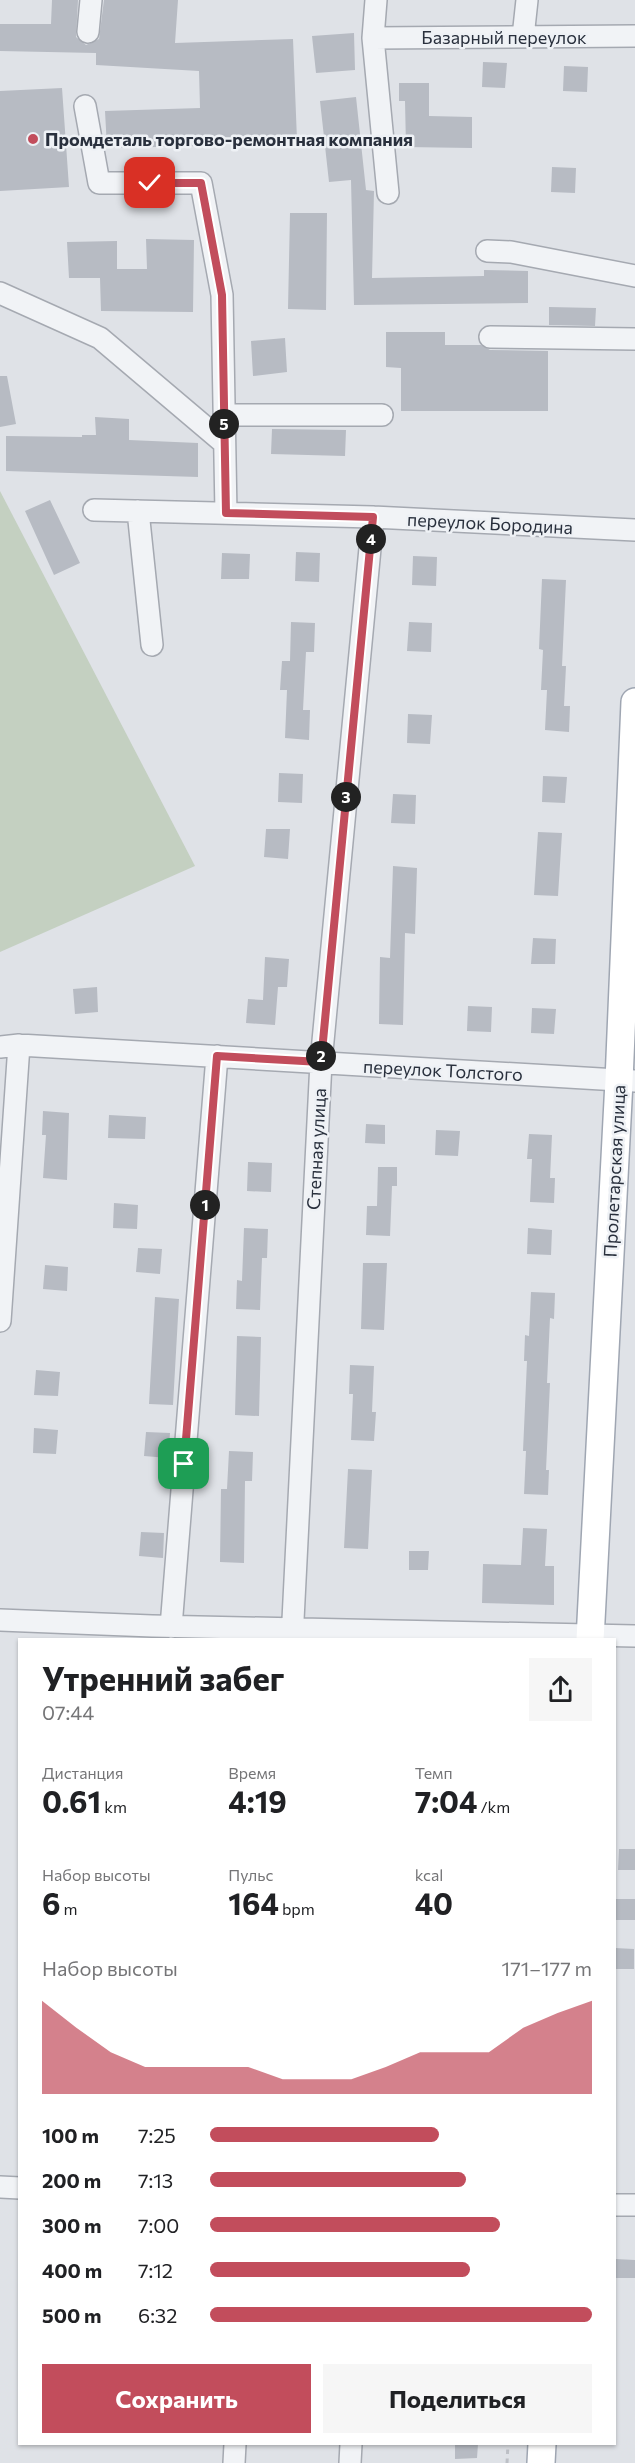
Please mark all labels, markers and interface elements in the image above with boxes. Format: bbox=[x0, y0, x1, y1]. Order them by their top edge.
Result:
street label: Базарный переулок bbox=[421, 26, 587, 48]
place label: Промдеталь торгово-ремонтная компания bbox=[45, 128, 413, 150]
marker: Промдеталь торгово-ремонтная компания bbox=[26, 132, 40, 146]
pin bbox=[124, 157, 175, 208]
icon: check bbox=[133, 166, 166, 199]
pin: 5 bbox=[209, 409, 239, 439]
text: 5 bbox=[219, 414, 229, 433]
street label: переулок Бородина bbox=[406, 508, 574, 538]
pin: 4 bbox=[356, 524, 386, 554]
text: 4 bbox=[366, 529, 376, 548]
pin: 3 bbox=[331, 782, 361, 812]
text: 3 bbox=[341, 787, 351, 806]
pin: 2 bbox=[306, 1041, 336, 1071]
text: 2 bbox=[316, 1046, 326, 1065]
street label: переулок Толстого bbox=[362, 1055, 524, 1085]
street label: Пролетарская улица bbox=[598, 1084, 630, 1258]
street label: Степная улица bbox=[302, 1088, 330, 1210]
pin: 1 bbox=[190, 1190, 220, 1220]
text: 1 bbox=[201, 1195, 209, 1214]
pin bbox=[158, 1438, 209, 1489]
icon: arrive bbox=[167, 1447, 200, 1480]
text: Утренний забег bbox=[42, 1657, 284, 1698]
button: share bbox=[529, 1658, 592, 1721]
text: 07:44 bbox=[42, 1700, 94, 1724]
text: Дистанция bbox=[42, 1763, 123, 1782]
text: Время bbox=[228, 1763, 276, 1782]
text: Темп bbox=[415, 1763, 453, 1782]
text: 0.61 bbox=[42, 1782, 101, 1819]
text: 4:19 bbox=[228, 1782, 287, 1819]
text: 7:04 bbox=[415, 1782, 477, 1819]
text: km bbox=[101, 1797, 127, 1816]
text: /km bbox=[477, 1797, 510, 1816]
text: Набор высоты bbox=[42, 1865, 151, 1884]
text: Пульс bbox=[228, 1865, 273, 1884]
text: kcal bbox=[415, 1865, 443, 1884]
text: 6 bbox=[42, 1884, 61, 1921]
text: 164 bbox=[228, 1884, 279, 1921]
text: 40 bbox=[415, 1884, 453, 1921]
text: m bbox=[61, 1899, 78, 1918]
text: bpm bbox=[279, 1899, 315, 1918]
text: Набор высоты bbox=[42, 1956, 178, 1980]
text: 171–177 m bbox=[502, 1956, 592, 1980]
text: 100 m bbox=[42, 2123, 99, 2147]
text: 7:25 bbox=[138, 2123, 176, 2147]
text: 200 m bbox=[42, 2168, 101, 2192]
text: 7:13 bbox=[138, 2168, 173, 2192]
text: 300 m bbox=[42, 2213, 102, 2237]
text: 7:00 bbox=[138, 2213, 179, 2237]
text: 400 m bbox=[42, 2258, 102, 2282]
text: 7:12 bbox=[138, 2258, 173, 2282]
text: 500 m bbox=[42, 2303, 102, 2327]
text: 6:32 bbox=[138, 2303, 177, 2327]
button: Сохранить bbox=[42, 2364, 311, 2433]
button: Поделиться bbox=[323, 2364, 592, 2433]

